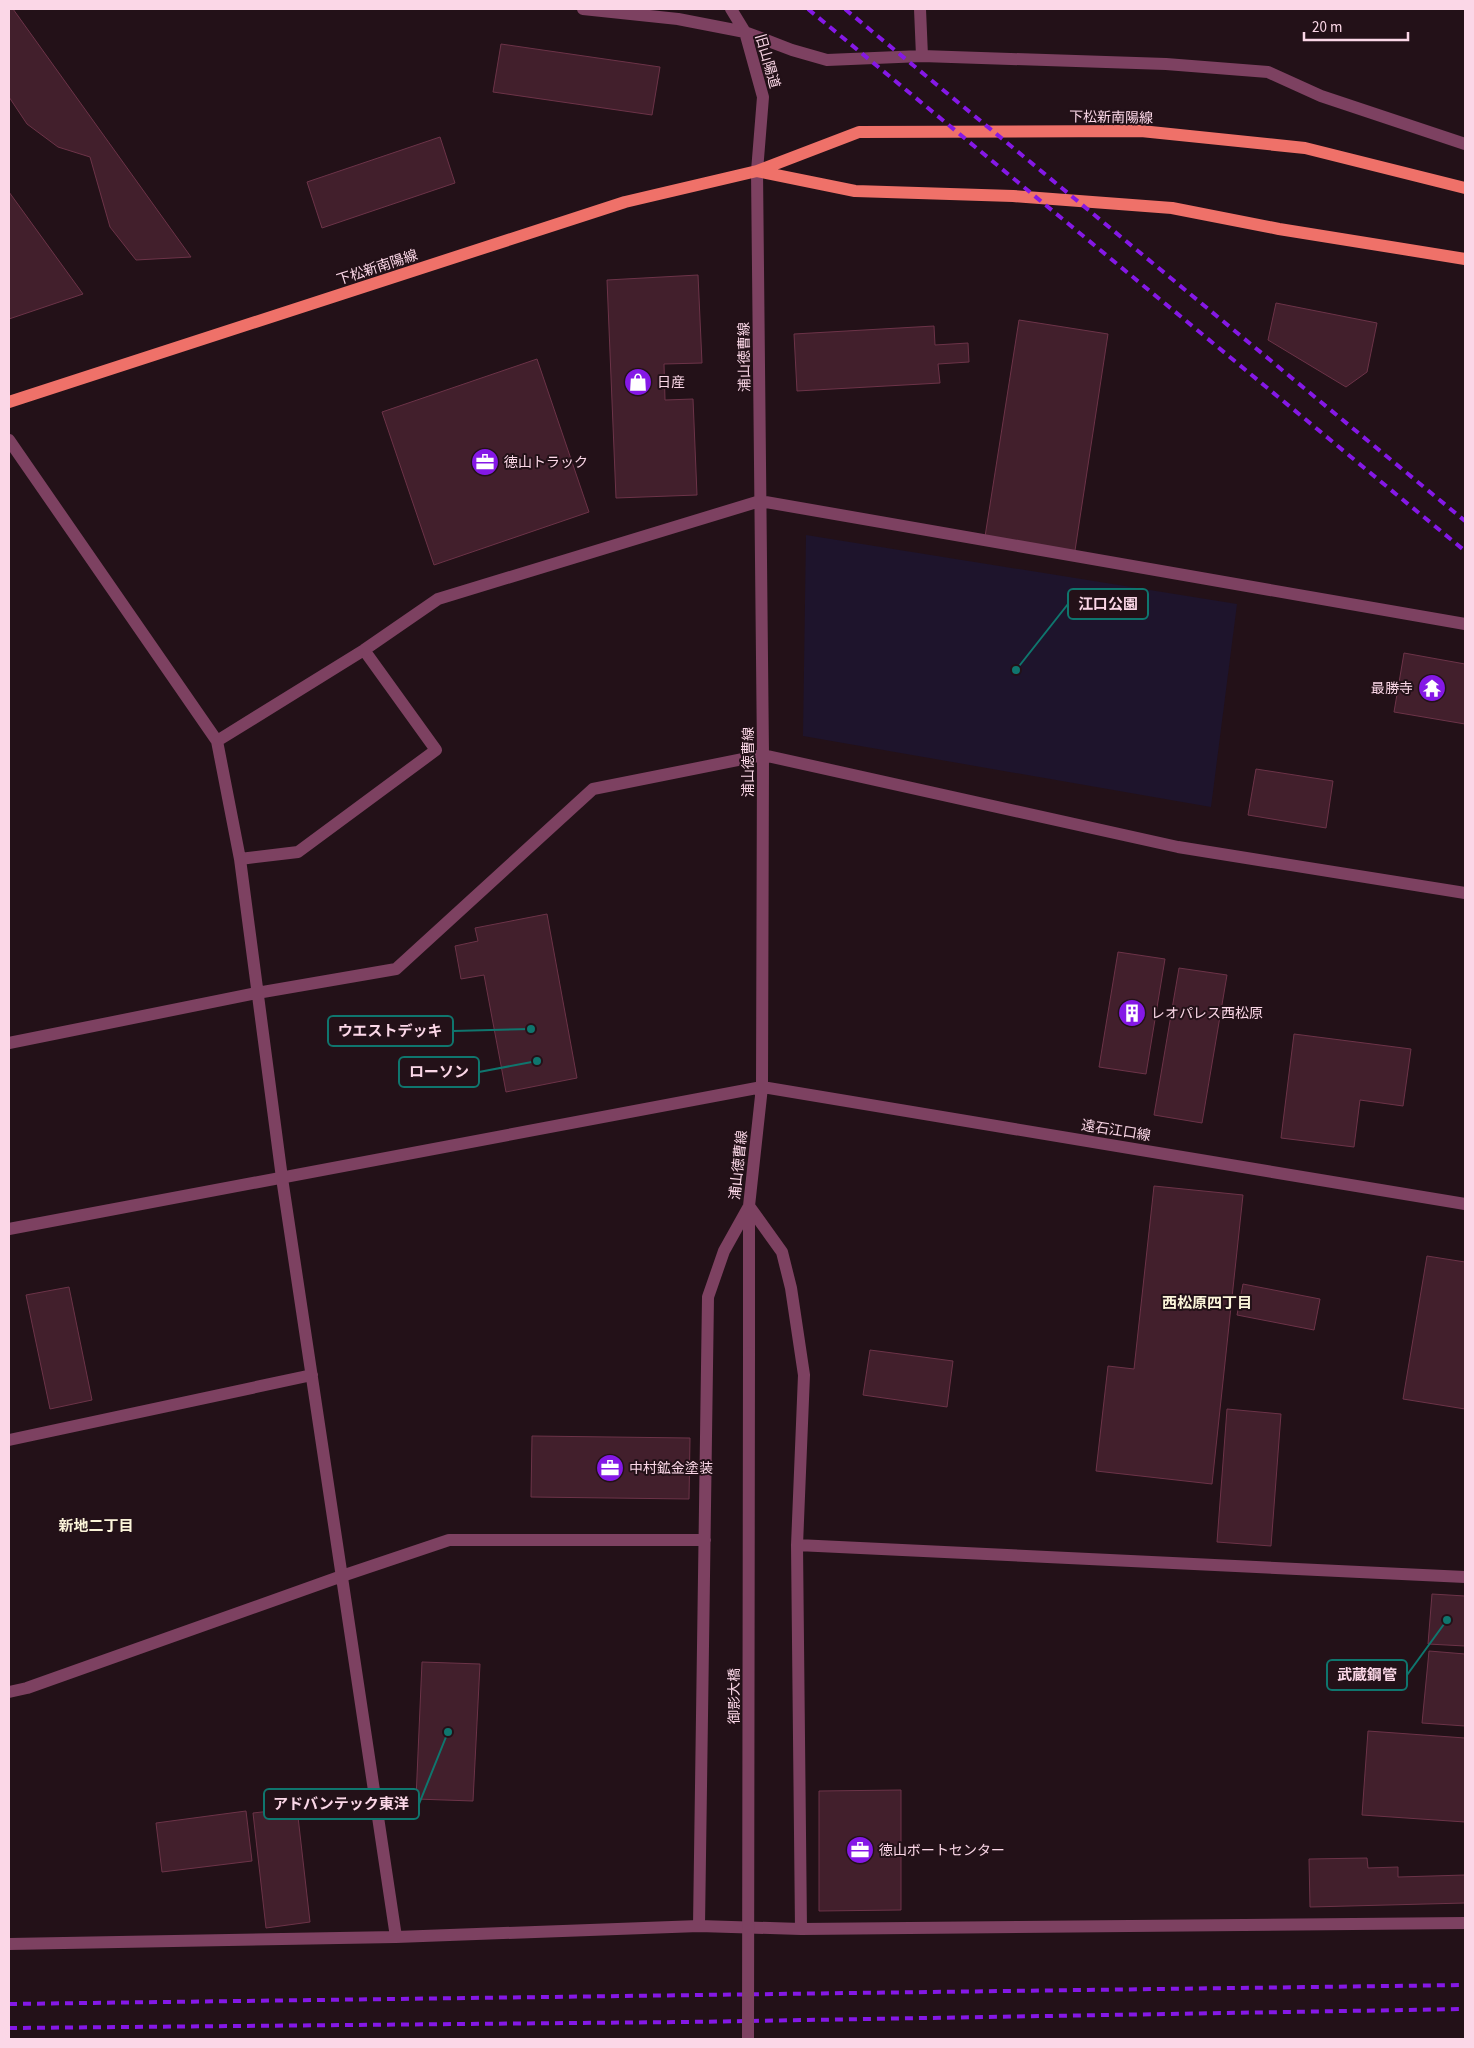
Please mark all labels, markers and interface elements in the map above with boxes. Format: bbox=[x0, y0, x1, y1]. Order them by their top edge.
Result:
scale bar bbox=[1304, 10, 1408, 42]
text: 20 m bbox=[1312, 17, 1342, 38]
street label: 旧山陽道 bbox=[750, 32, 784, 91]
street label: 下松新南陽線 bbox=[1069, 107, 1153, 129]
street label: 下松新南陽線 bbox=[334, 245, 420, 290]
street label: 浦山徳曹線 bbox=[734, 322, 756, 392]
shop icon: 日産 bbox=[623, 367, 653, 397]
place label: 日産 bbox=[657, 373, 685, 393]
office icon: 徳山トラック bbox=[470, 447, 500, 477]
place label: 徳山トラック bbox=[504, 453, 588, 473]
callout: 江口公園 bbox=[1068, 589, 1148, 619]
text: 江口公園 bbox=[1078, 594, 1138, 615]
temple icon: 最勝寺 bbox=[1417, 673, 1447, 703]
place label: 最勝寺 bbox=[1371, 679, 1413, 699]
street label: 浦山徳曹線 bbox=[739, 727, 759, 797]
building icon: レオパレス西松原 bbox=[1117, 998, 1147, 1028]
place label: レオパレス西松原 bbox=[1151, 1004, 1263, 1024]
callout: ウエストデッキ bbox=[328, 1016, 453, 1046]
text: ウエストデッキ bbox=[337, 1021, 443, 1042]
callout: ローソン bbox=[399, 1057, 479, 1087]
text: ローソン bbox=[409, 1062, 469, 1083]
street label: 遠石江口線 bbox=[1080, 1116, 1152, 1146]
street label: 浦山徳曹線 bbox=[725, 1129, 753, 1201]
district label: 西松原四丁目 bbox=[1162, 1293, 1252, 1314]
office icon: 中村鉱金塗装 bbox=[595, 1453, 625, 1483]
place label: 中村鉱金塗装 bbox=[629, 1459, 713, 1479]
district label: 新地二丁目 bbox=[58, 1516, 134, 1537]
callout: 武蔵鋼管 bbox=[1327, 1660, 1407, 1690]
text: 武蔵鋼管 bbox=[1337, 1665, 1397, 1686]
street label: 御影大橋 bbox=[725, 1668, 745, 1724]
callout: アドバンテック東洋 bbox=[264, 1789, 419, 1819]
text: アドバンテック東洋 bbox=[273, 1794, 409, 1815]
office icon: 徳山ボートセンター bbox=[845, 1835, 875, 1865]
place label: 徳山ボートセンター bbox=[879, 1841, 1005, 1861]

